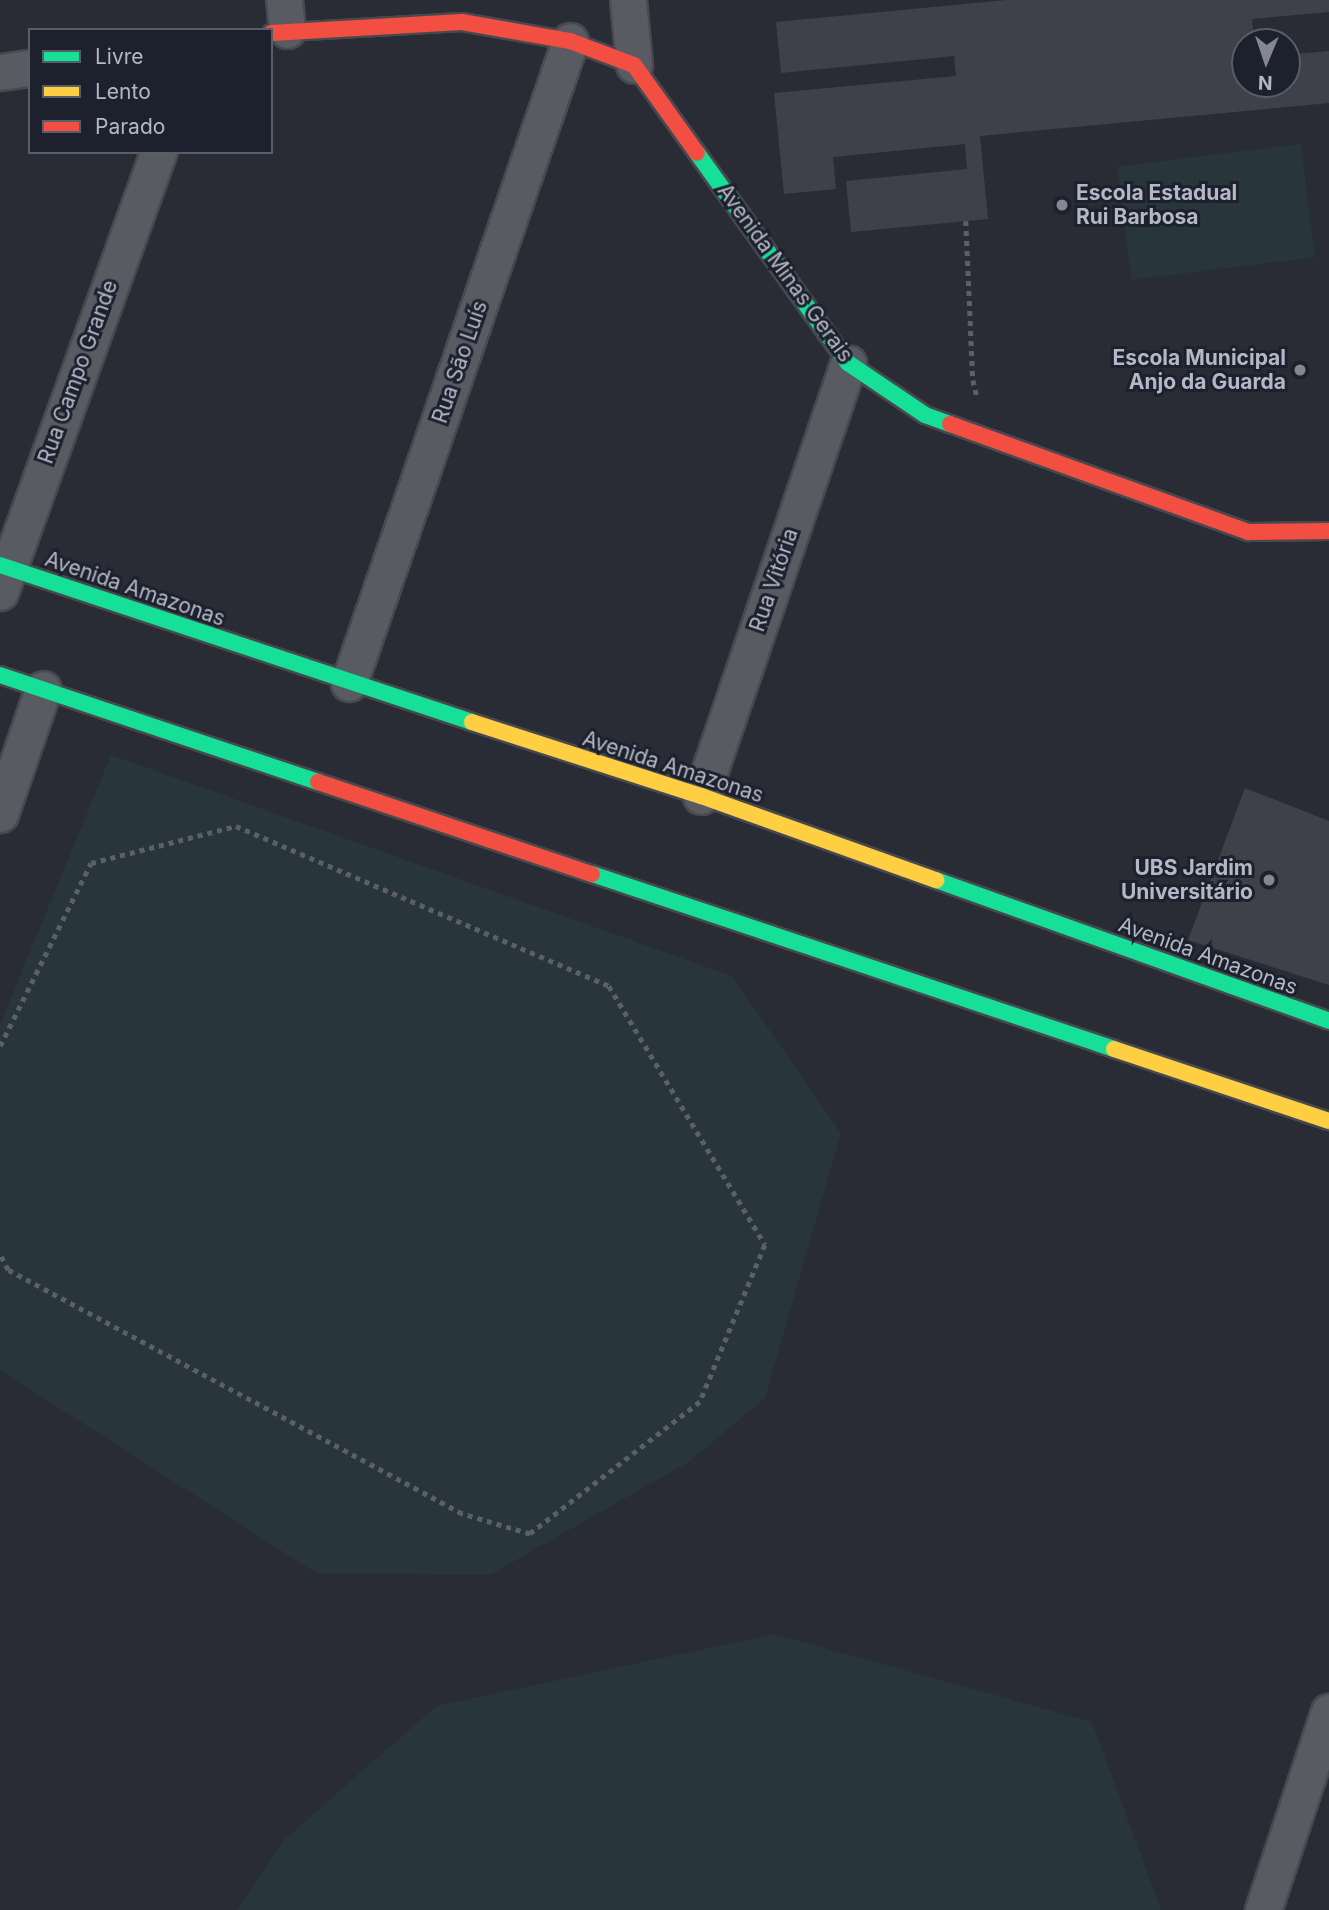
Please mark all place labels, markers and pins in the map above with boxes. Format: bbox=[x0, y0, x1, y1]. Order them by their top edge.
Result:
place label: Escola Estadual Rui Barbosa bbox=[1076, 180, 1237, 230]
marker: Escola Estadual Rui Barbosa bbox=[1054, 197, 1070, 213]
place label: Escola Municipal Anjo da Guarda bbox=[1113, 345, 1286, 395]
marker: Escola Municipal Anjo da Guarda bbox=[1292, 362, 1308, 378]
place label: UBS Jardim Universitário bbox=[1121, 855, 1253, 905]
marker: UBS Jardim Universitário bbox=[1259, 870, 1279, 890]

